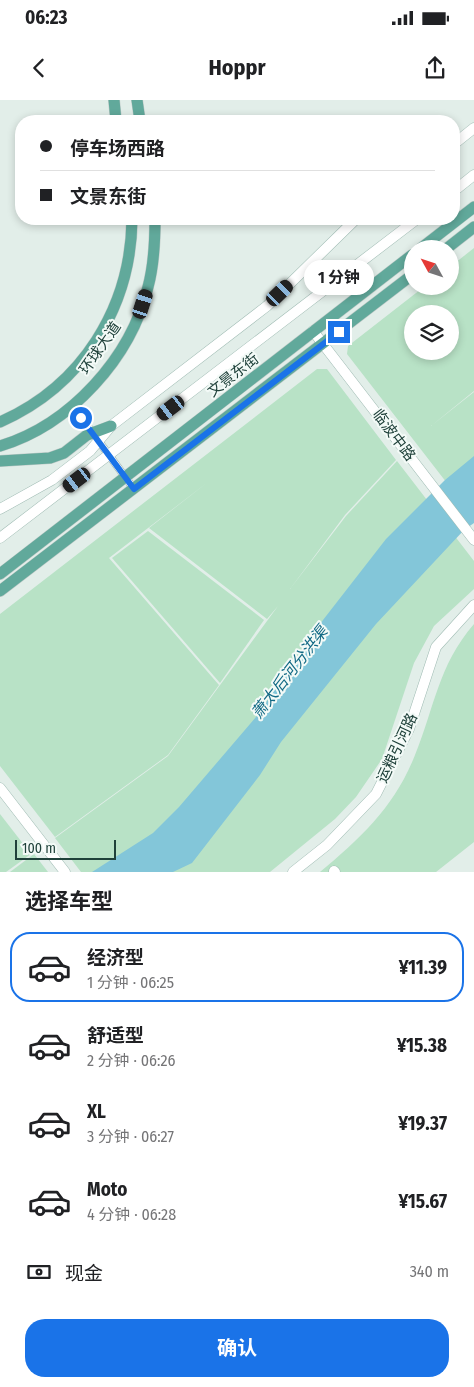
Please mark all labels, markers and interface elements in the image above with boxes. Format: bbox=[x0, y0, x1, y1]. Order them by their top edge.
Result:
text: 06:23 bbox=[25, 6, 67, 29]
icon: back bbox=[25, 54, 53, 82]
text: Hoppr bbox=[209, 54, 265, 81]
icon: share bbox=[421, 54, 449, 82]
text: 停车场西路 bbox=[70, 137, 165, 160]
text: 文景东街 bbox=[70, 185, 146, 208]
north arrow bbox=[404, 240, 459, 295]
map controls bbox=[404, 240, 459, 360]
callout: 1 分钟 bbox=[304, 260, 374, 294]
text: 1 分钟 bbox=[318, 268, 360, 287]
car bbox=[263, 277, 296, 309]
car bbox=[131, 287, 154, 321]
button: layers bbox=[404, 305, 459, 360]
street label: 环球大道 bbox=[75, 318, 125, 378]
route end bbox=[328, 321, 350, 343]
street label: 文景东街 bbox=[204, 349, 262, 401]
car bbox=[154, 393, 187, 423]
street label: 临波中路 bbox=[369, 406, 419, 464]
route start bbox=[70, 407, 92, 429]
car bbox=[60, 465, 93, 495]
water label: 萧太后河分洪渠 bbox=[247, 621, 333, 722]
street label: 运粮引河路 bbox=[373, 710, 421, 786]
scale bar bbox=[15, 837, 116, 860]
text: 100 m bbox=[22, 840, 56, 857]
text: 选择车型 bbox=[25, 888, 113, 915]
icon: car bbox=[27, 945, 72, 990]
text: 经济型 bbox=[87, 946, 144, 969]
text: ¥11.39 bbox=[399, 956, 447, 979]
text: 1 分钟 · 06:25 bbox=[87, 973, 174, 992]
icon: car bbox=[27, 1023, 72, 1068]
text: 舒适型 bbox=[87, 1024, 144, 1047]
text: ¥15.38 bbox=[397, 1034, 447, 1057]
text: 2 分钟 · 06:26 bbox=[87, 1051, 175, 1070]
text: XL bbox=[87, 1100, 106, 1123]
icon: car bbox=[27, 1101, 72, 1146]
text: ¥19.37 bbox=[398, 1112, 447, 1135]
text: 3 分钟 · 06:27 bbox=[87, 1127, 174, 1146]
text: Moto bbox=[87, 1178, 127, 1201]
icon: car bbox=[27, 1179, 72, 1224]
text: ¥15.67 bbox=[399, 1190, 447, 1213]
text: 4 分钟 · 06:28 bbox=[87, 1205, 176, 1224]
icon: cash bbox=[25, 1258, 53, 1286]
text: 现金 bbox=[65, 1262, 103, 1285]
text: 340 m bbox=[410, 1262, 449, 1281]
button: 确认 bbox=[25, 1319, 449, 1377]

